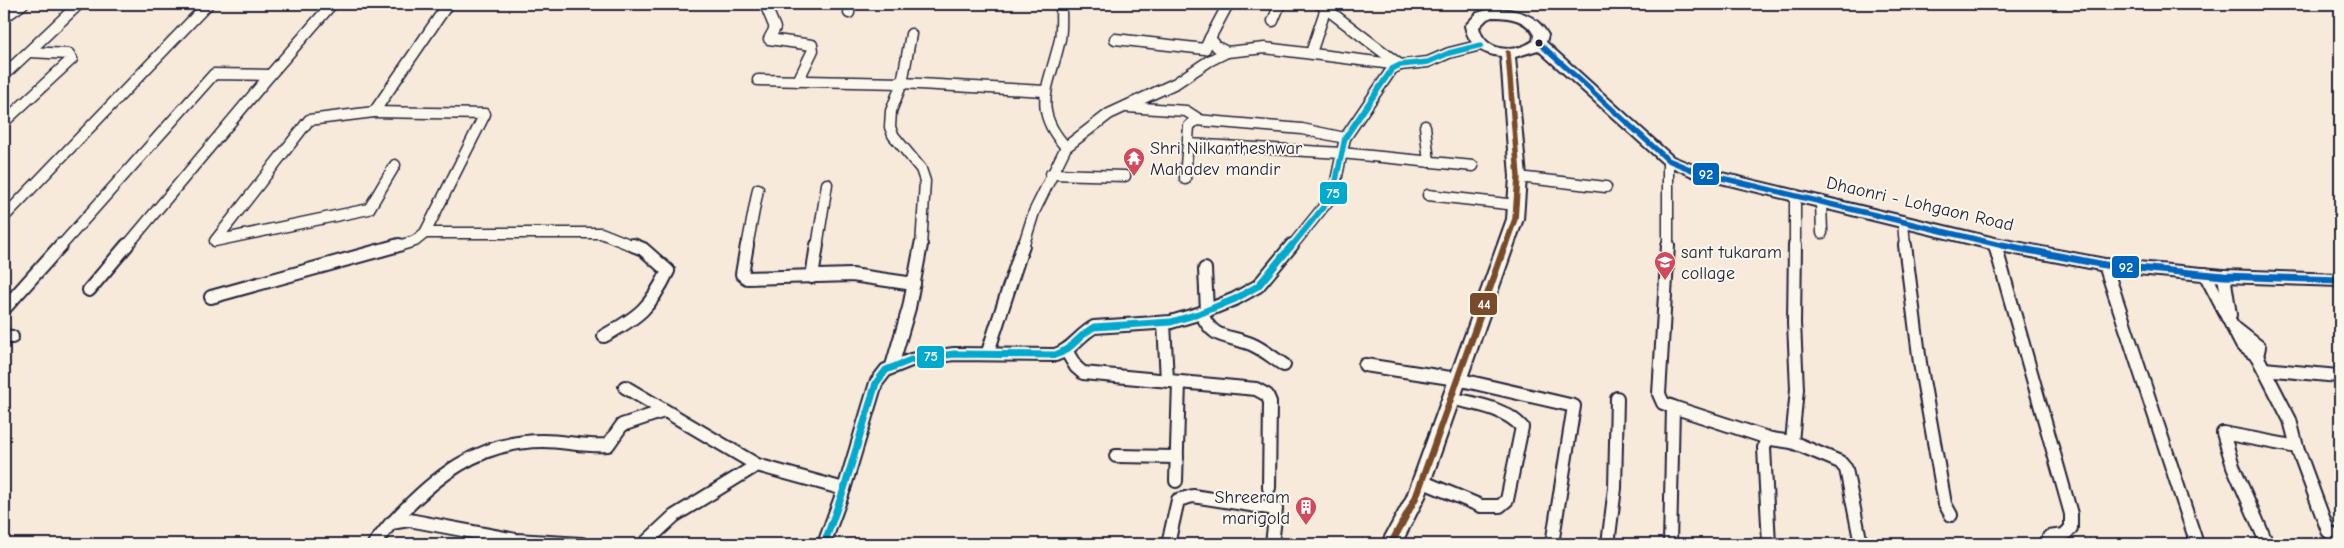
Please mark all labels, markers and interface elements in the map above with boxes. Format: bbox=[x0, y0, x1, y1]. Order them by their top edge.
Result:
unlabelled marker bbox=[1534, 38, 1544, 48]
place label: Shri Nilkantheshwar Mahadev mandir bbox=[1150, 138, 1303, 180]
temple icon: Shri Nilkantheshwar Mahadev mandir bbox=[1122, 146, 1146, 177]
line badge: 92 bbox=[1692, 162, 1720, 186]
text: 92 bbox=[1699, 166, 1713, 183]
street label: Dhaonri - Lohgaon Road bbox=[1824, 172, 2016, 236]
line badge: 75 bbox=[1319, 181, 1348, 205]
text: 75 bbox=[1326, 185, 1340, 202]
place label: sant tukaram collage bbox=[1681, 242, 1782, 284]
school or university icon: sant tukaram collage bbox=[1653, 250, 1677, 281]
line badge: 92 bbox=[2111, 255, 2140, 279]
text: 92 bbox=[2119, 259, 2133, 276]
line badge: 44 bbox=[1469, 292, 1498, 316]
text: 44 bbox=[1477, 296, 1491, 313]
line badge: 75 bbox=[916, 345, 945, 369]
text: 75 bbox=[924, 348, 938, 365]
place label: Shreeram marigold bbox=[1215, 487, 1290, 529]
building icon: Shreeram marigold bbox=[1294, 495, 1318, 526]

